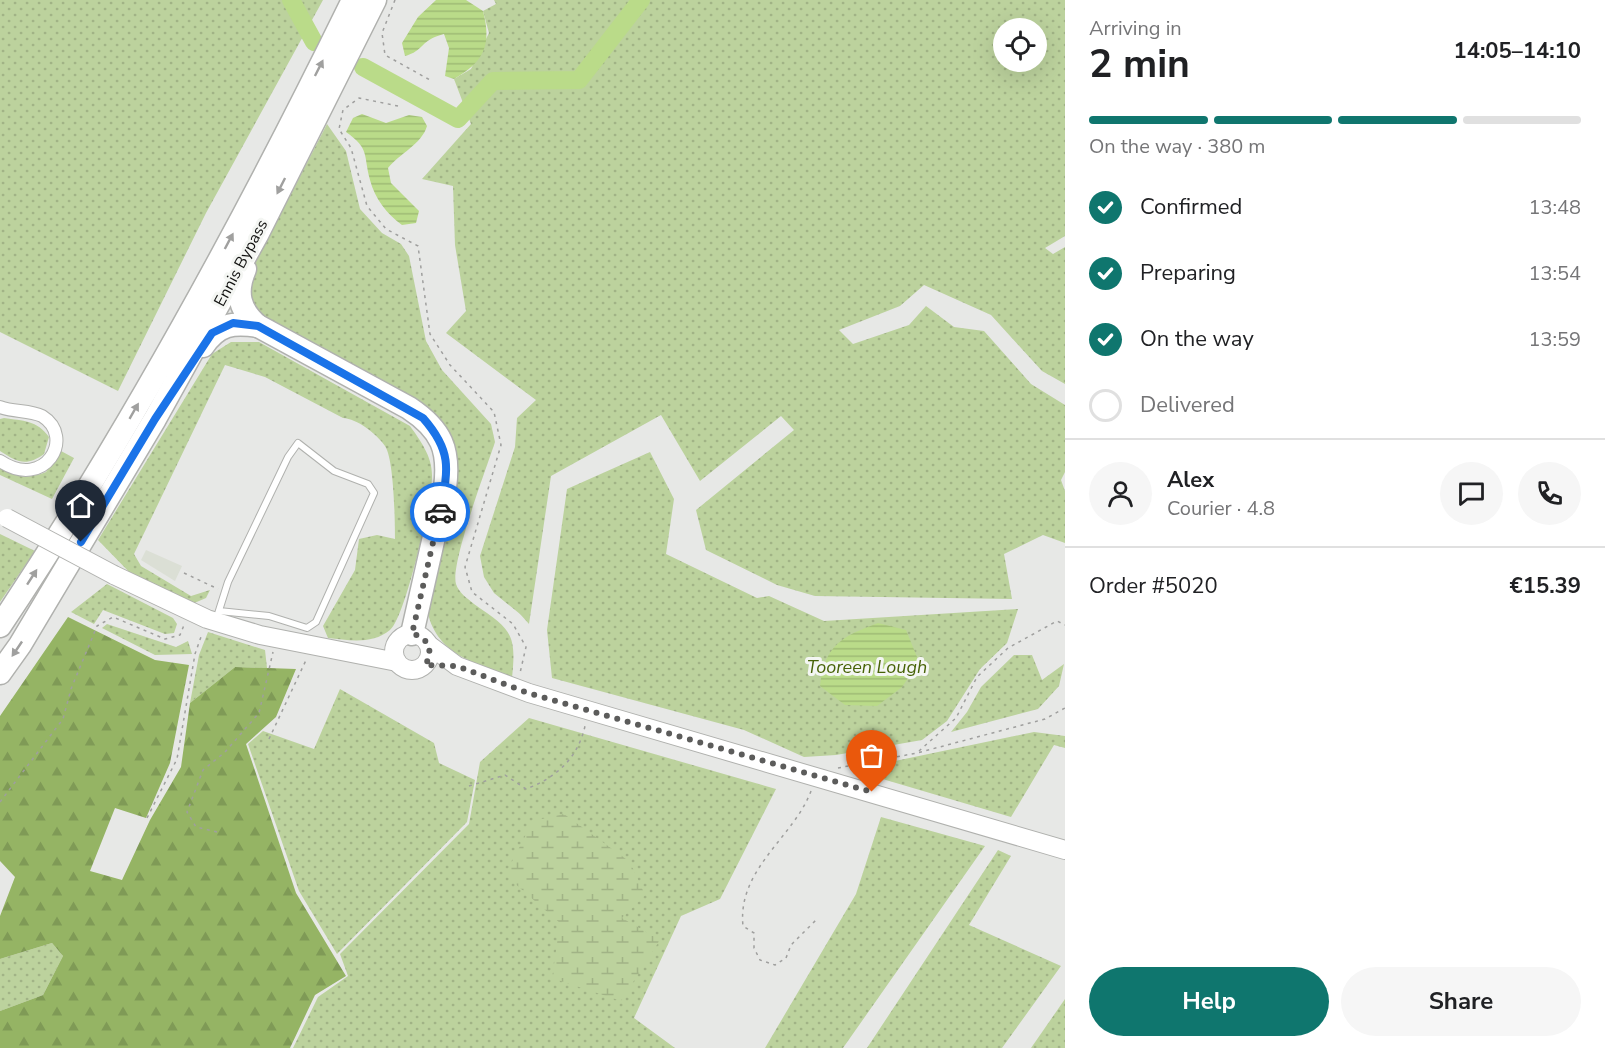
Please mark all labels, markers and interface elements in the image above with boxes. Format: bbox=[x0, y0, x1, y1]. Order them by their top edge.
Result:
text: Arriving in bbox=[1089, 15, 1182, 42]
map controls bbox=[993, 18, 1047, 72]
button: locate bbox=[993, 18, 1047, 72]
text: 14:05–14:10 bbox=[1453, 36, 1581, 66]
text: 2 min bbox=[1089, 38, 1190, 91]
one-way arrow bbox=[314, 59, 324, 76]
text: On the way · 380 m bbox=[1089, 133, 1265, 160]
one-way arrow bbox=[277, 178, 286, 195]
icon: check bbox=[1089, 191, 1122, 224]
text: Confirmed bbox=[1140, 192, 1242, 222]
text: 13:48 bbox=[1528, 194, 1581, 221]
street label: Ennis Bypass bbox=[209, 216, 273, 310]
one-way arrow bbox=[224, 232, 234, 249]
icon: check bbox=[1089, 257, 1122, 290]
text: Preparing bbox=[1140, 258, 1236, 288]
text: 13:54 bbox=[1528, 260, 1581, 287]
icon: check bbox=[1089, 323, 1122, 356]
text: On the way bbox=[1140, 324, 1254, 354]
text: 13:59 bbox=[1528, 326, 1581, 353]
text: Delivered bbox=[1140, 390, 1235, 420]
one-way arrow bbox=[128, 402, 138, 419]
button: person bbox=[1089, 462, 1152, 525]
button: chat bbox=[1440, 462, 1503, 525]
button: phone bbox=[1518, 462, 1581, 525]
text: Alex bbox=[1167, 465, 1214, 495]
pin bbox=[55, 480, 106, 542]
courier bbox=[410, 482, 470, 542]
icon: home bbox=[64, 489, 97, 522]
text: Courier · 4.8 bbox=[1167, 495, 1275, 522]
icon: car bbox=[424, 496, 457, 529]
one-way arrow bbox=[26, 569, 37, 585]
text: Order #5020 bbox=[1089, 571, 1218, 601]
text: €15.39 bbox=[1510, 571, 1581, 601]
one-way arrow bbox=[11, 640, 22, 657]
water label: Tooreen Lough bbox=[807, 655, 927, 679]
pin bbox=[846, 730, 897, 792]
icon: bag bbox=[855, 739, 888, 772]
button: Help bbox=[1089, 967, 1329, 1036]
button: Share bbox=[1341, 967, 1581, 1036]

